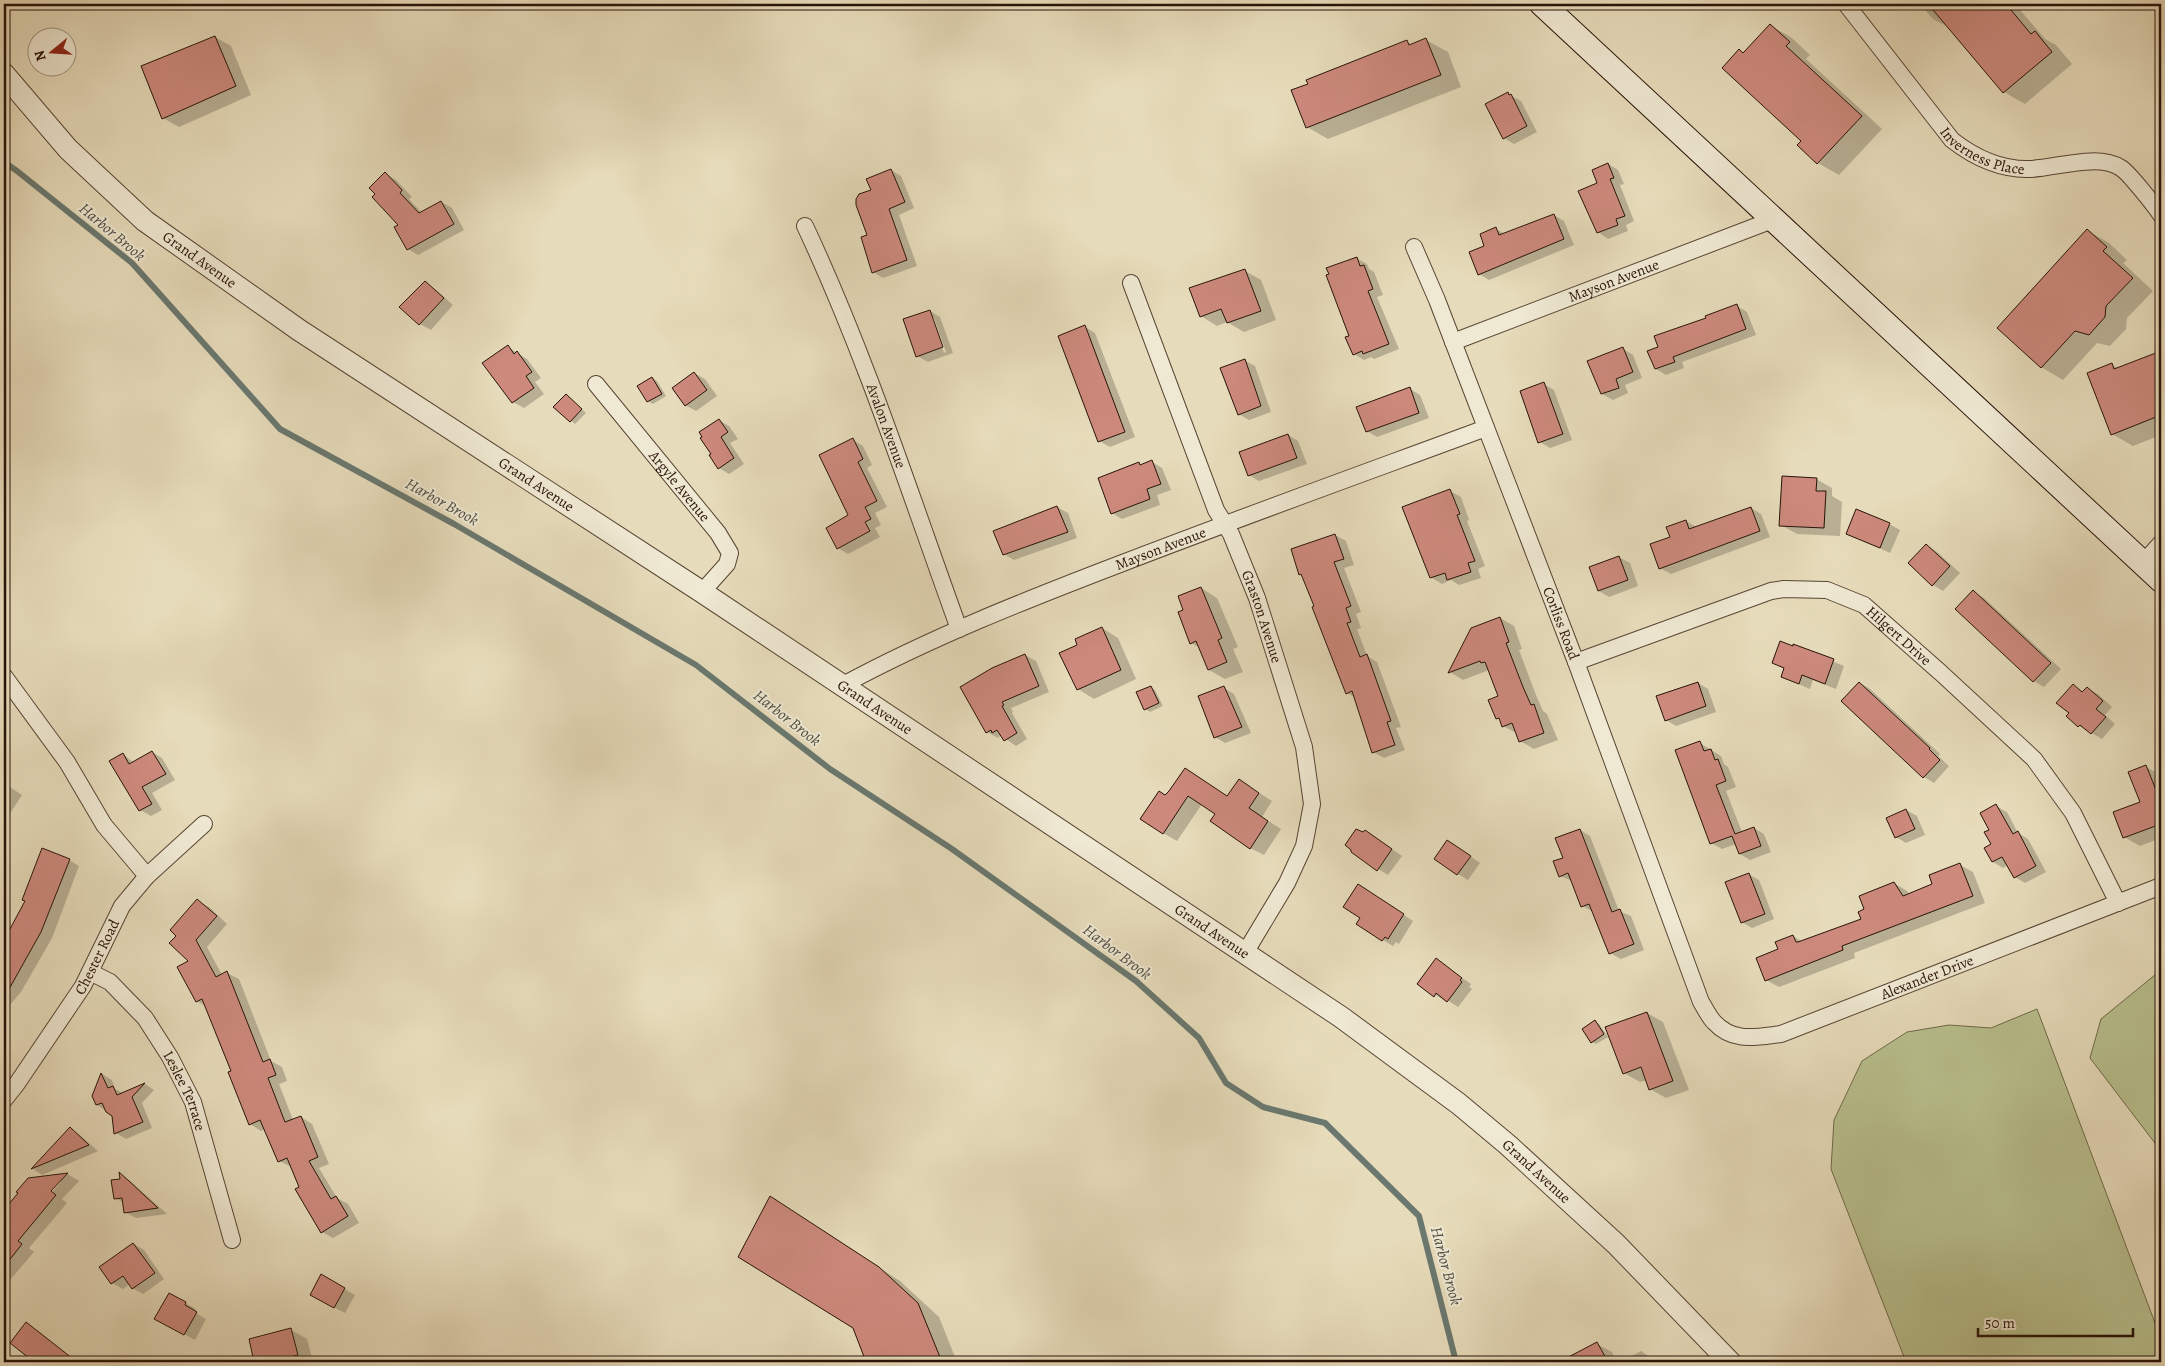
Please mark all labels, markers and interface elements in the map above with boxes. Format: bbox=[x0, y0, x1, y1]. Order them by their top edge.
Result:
north arrow bbox=[28, 28, 78, 78]
text: N bbox=[30, 48, 51, 64]
street label: Inverness Place bbox=[1935, 122, 2026, 179]
water label: Harbor Brook bbox=[74, 198, 150, 266]
street label: Grand Avenue bbox=[159, 227, 241, 293]
street label: Mayson Avenue bbox=[1566, 254, 1662, 307]
street label: Avalon Avenue bbox=[861, 380, 911, 471]
street label: Argyle Avenue bbox=[644, 446, 715, 526]
street label: Grand Avenue bbox=[495, 453, 578, 516]
water label: Harbor Brook bbox=[401, 473, 483, 531]
street label: Mayson Avenue bbox=[1112, 522, 1209, 575]
street label: Graston Avenue bbox=[1237, 567, 1287, 666]
street label: Corliss Road bbox=[1538, 584, 1584, 663]
street label: Hilgert Drive bbox=[1862, 601, 1936, 670]
street label: Grand Avenue bbox=[833, 675, 917, 739]
water label: Harbor Brook bbox=[748, 685, 826, 751]
street label: Grand Avenue bbox=[1171, 899, 1254, 964]
street label: Chester Road bbox=[70, 915, 124, 999]
water label: Harbor Brook bbox=[1078, 919, 1156, 985]
street label: Alexander Drive bbox=[1877, 950, 1977, 1005]
street label: Leslee Terrace bbox=[158, 1047, 211, 1133]
street label: Grand Avenue bbox=[1498, 1135, 1575, 1208]
water label: Harbor Brook bbox=[1425, 1224, 1467, 1308]
scale bar bbox=[1978, 1306, 2132, 1338]
text: 50 m bbox=[1985, 1313, 2015, 1333]

